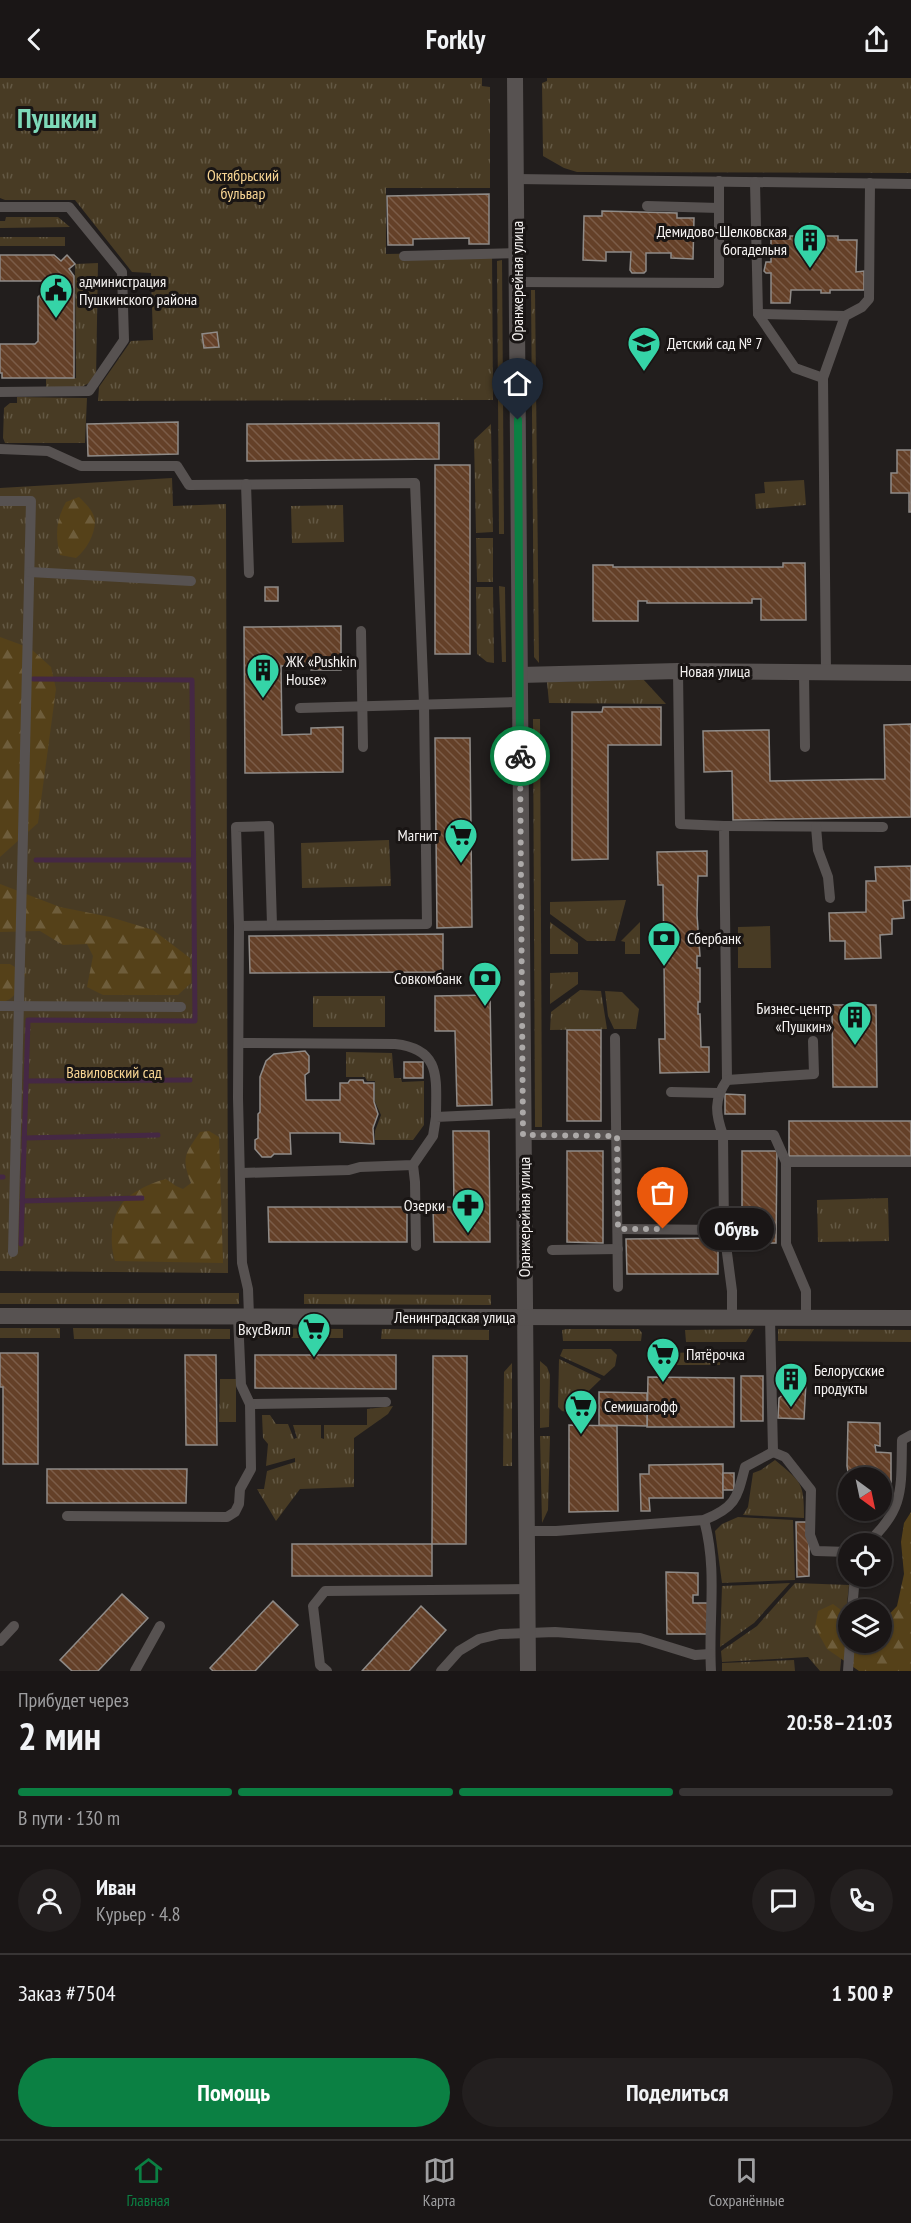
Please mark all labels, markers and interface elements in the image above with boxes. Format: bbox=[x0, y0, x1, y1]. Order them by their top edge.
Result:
text: Forkly bbox=[426, 22, 485, 56]
icon: back bbox=[18, 23, 51, 56]
icon: share bbox=[860, 23, 893, 56]
district label: Пушкин bbox=[17, 99, 97, 136]
park label: Октябрьский бульвар bbox=[207, 165, 279, 203]
street label: Оранжерейная улица bbox=[507, 221, 527, 341]
place label: Демидово-Шелковская богадельня bbox=[657, 221, 787, 259]
building icon: Демидово-Шелковская богадельня bbox=[792, 222, 828, 269]
place label: администрация Пушкинского района bbox=[79, 271, 197, 309]
public building icon: администрация Пушкинского района bbox=[38, 272, 74, 319]
school or university icon: Детский сад № 7 bbox=[626, 325, 662, 372]
place label: Детский сад № 7 bbox=[667, 333, 763, 353]
pin bbox=[492, 358, 543, 420]
icon: home bbox=[501, 367, 534, 400]
place label: ЖК «Pushkin House» bbox=[285, 651, 357, 689]
building icon: ЖК «Pushkin House» bbox=[245, 652, 281, 699]
street label: Новая улица bbox=[680, 661, 750, 681]
courier bbox=[490, 726, 550, 786]
icon: bike bbox=[504, 740, 537, 773]
supermarket icon: Магнит bbox=[443, 817, 479, 864]
place label: Магнит bbox=[398, 825, 439, 845]
bank icon: Сбербанк bbox=[646, 920, 682, 967]
place label: Сбербанк bbox=[687, 928, 742, 948]
bank icon: Совкомбанк bbox=[467, 960, 503, 1007]
place label: Совкомбанк bbox=[394, 968, 463, 988]
place label: Бизнес-центр «Пушкин» bbox=[756, 998, 832, 1036]
building icon: Бизнес-центр «Пушкин» bbox=[837, 999, 873, 1046]
park label: Вавиловский сад bbox=[66, 1062, 162, 1082]
street label: Оранжерейная улица bbox=[514, 1157, 534, 1277]
pin bbox=[637, 1167, 688, 1229]
icon: bag bbox=[646, 1176, 679, 1209]
pharmacy icon: Озерки bbox=[450, 1187, 486, 1234]
place label: Озерки bbox=[404, 1195, 445, 1215]
callout: Обувь bbox=[699, 1208, 774, 1250]
text: Обувь bbox=[714, 1216, 759, 1242]
street label: Ленинградская улица bbox=[393, 1307, 516, 1327]
supermarket icon: ВкусВилл bbox=[296, 1311, 332, 1358]
place label: ВкусВилл bbox=[238, 1319, 291, 1339]
supermarket icon: Пятёрочка bbox=[645, 1336, 681, 1383]
place label: Пятёрочка bbox=[686, 1344, 745, 1364]
place label: Белорусские продукты bbox=[814, 1360, 885, 1398]
building icon: Белорусские продукты bbox=[773, 1361, 809, 1408]
supermarket icon: Семишагофф bbox=[563, 1388, 599, 1435]
place label: Семишагофф bbox=[604, 1396, 678, 1416]
north arrow bbox=[838, 1467, 892, 1521]
map controls bbox=[838, 1467, 892, 1653]
button: locate bbox=[838, 1533, 892, 1587]
button: layers bbox=[838, 1599, 892, 1653]
text: Прибудет через bbox=[18, 1687, 129, 1713]
text: 20:58–21:03 bbox=[786, 1708, 893, 1736]
text: 2 мин bbox=[18, 1710, 101, 1761]
text: В пути · 130 m bbox=[18, 1805, 120, 1831]
button: person bbox=[18, 1869, 81, 1932]
button: chat bbox=[752, 1869, 815, 1932]
button: phone bbox=[830, 1869, 893, 1932]
text: Иван bbox=[96, 1873, 136, 1901]
text: Курьер · 4.8 bbox=[96, 1901, 181, 1927]
text: Заказ #7504 bbox=[18, 1979, 116, 2007]
text: 1 500 ₽ bbox=[831, 1979, 893, 2007]
button: Помощь bbox=[18, 2058, 450, 2127]
button: Поделиться bbox=[462, 2058, 893, 2127]
tab: Главная bbox=[126, 2154, 170, 2210]
tab: Карта bbox=[423, 2154, 456, 2210]
tab: Сохранённые bbox=[708, 2154, 785, 2210]

